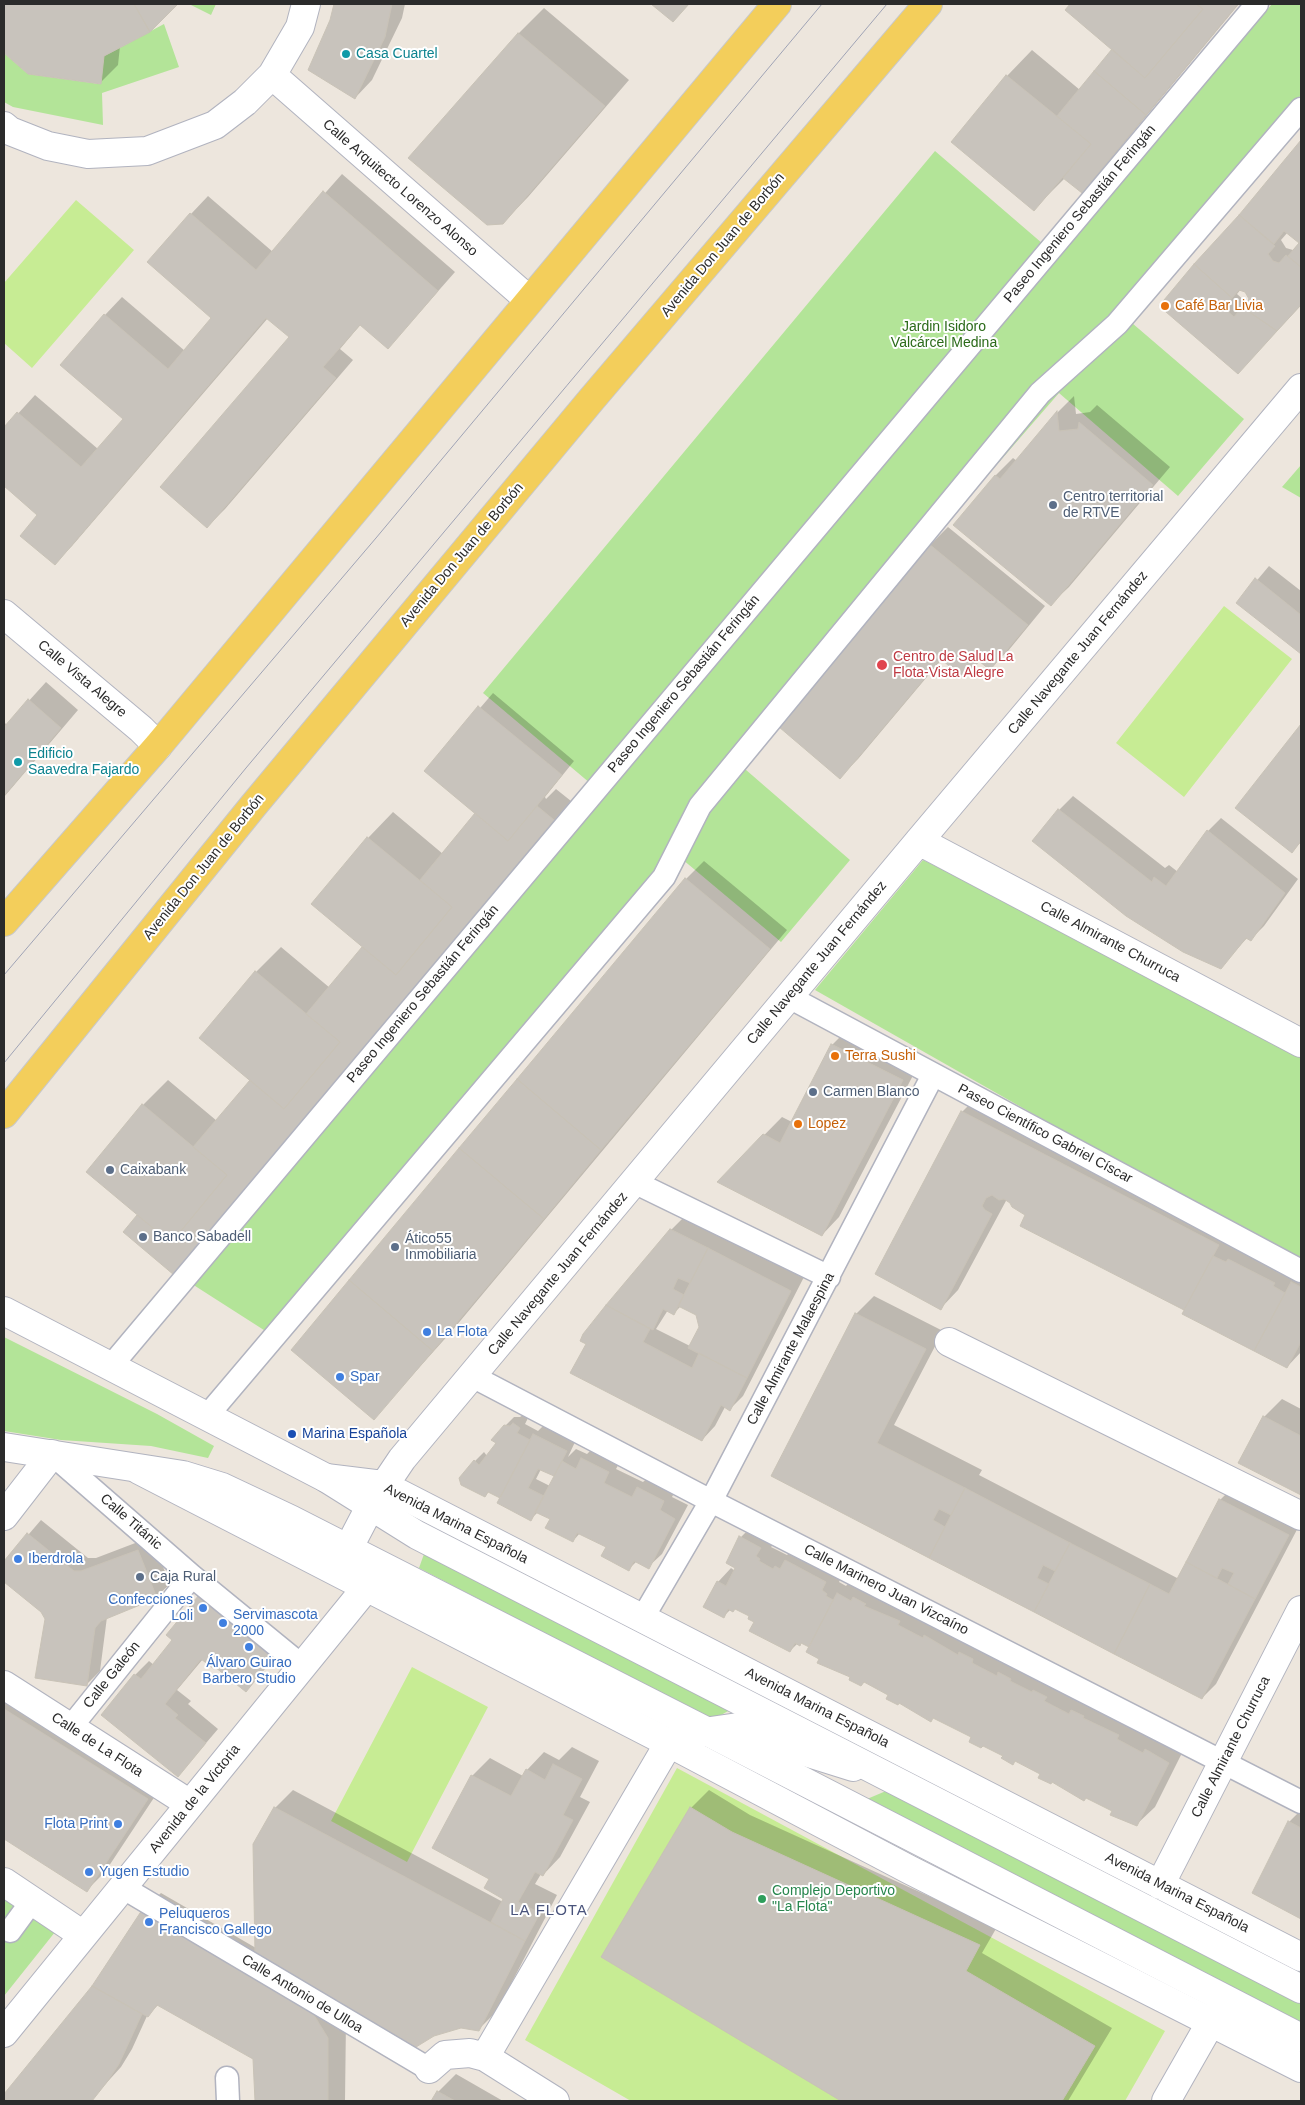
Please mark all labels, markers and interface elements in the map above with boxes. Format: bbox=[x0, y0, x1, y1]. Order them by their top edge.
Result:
place label: Casa Cuartel bbox=[356, 46, 438, 62]
marker: Casa Cuartel bbox=[340, 48, 352, 60]
street label: Calle Arquitecto Lorenzo Alonso bbox=[319, 116, 481, 260]
street label: Paseo Ingeniero Sebastián Feringán bbox=[1001, 122, 1159, 306]
street label: Avenida Don Juan de Borbón bbox=[658, 170, 788, 320]
place label: Café Bar Livia bbox=[1175, 298, 1263, 314]
marker: Café Bar Livia bbox=[1159, 300, 1171, 312]
park label: Jardin Isidoro Valcárcel Medina bbox=[891, 319, 997, 352]
street label: Avenida Don Juan de Borbón bbox=[397, 480, 527, 630]
place label: Centro territorial de RTVE bbox=[1063, 489, 1163, 522]
marker: Centro territorial de RTVE bbox=[1047, 499, 1059, 511]
street label: Calle Navegante Juan Fernández bbox=[1005, 568, 1151, 738]
street label: Paseo Ingeniero Sebastián Feringán bbox=[605, 592, 763, 776]
street label: Calle Vista Alegre bbox=[34, 637, 130, 721]
place label: Centro de Salud La Flota-Vista Alegre bbox=[893, 649, 1014, 682]
marker: Centro de Salud La Flota-Vista Alegre bbox=[875, 658, 889, 672]
place label: Edificio Saavedra Fajardo bbox=[28, 746, 139, 779]
marker: Edificio Saavedra Fajardo bbox=[12, 756, 24, 768]
street label: Avenida Don Juan de Borbón bbox=[140, 791, 268, 943]
street label: Calle Navegante Juan Fernández bbox=[744, 878, 890, 1048]
street label: Calle Almirante Churruca bbox=[1037, 898, 1183, 986]
street label: Paseo Ingeniero Sebastián Feringán bbox=[344, 902, 502, 1086]
place label: Terra Sushi bbox=[845, 1048, 916, 1064]
marker: Terra Sushi bbox=[829, 1050, 841, 1062]
street label: Paseo Científico Gabriel Císcar bbox=[955, 1081, 1135, 1187]
place label: Carmen Blanco bbox=[823, 1084, 919, 1100]
marker: Carmen Blanco bbox=[807, 1086, 819, 1098]
place label: Lopez bbox=[808, 1116, 846, 1132]
marker: Lopez bbox=[792, 1118, 804, 1130]
place label: Caixabank bbox=[120, 1162, 186, 1178]
marker: Caixabank bbox=[104, 1164, 116, 1176]
street label: Calle Navegante Juan Fernández bbox=[485, 1189, 631, 1359]
place label: Banco Sabadell bbox=[153, 1229, 251, 1245]
marker: Banco Sabadell bbox=[137, 1231, 149, 1243]
place label: Ático55 Inmobiliaria bbox=[405, 1231, 477, 1264]
marker: Ático55 Inmobiliaria bbox=[389, 1241, 401, 1253]
street label: Calle Almirante Malaespina bbox=[744, 1270, 838, 1428]
place label: La Flota bbox=[437, 1324, 488, 1340]
marker: La Flota bbox=[421, 1326, 433, 1338]
place label: Spar bbox=[350, 1369, 380, 1385]
marker: Spar bbox=[334, 1371, 346, 1383]
place label: Marina Española bbox=[302, 1426, 407, 1442]
marker: Marina Española bbox=[286, 1428, 298, 1440]
street label: Avenida Marina Española bbox=[381, 1480, 531, 1568]
street label: Calle Titánic bbox=[97, 1491, 165, 1553]
street label: Calle Marinero Juan Vizcaíno bbox=[801, 1541, 971, 1639]
place label: Iberdrola bbox=[28, 1551, 83, 1567]
marker: Iberdrola bbox=[12, 1553, 24, 1565]
place label: Caja Rural bbox=[150, 1569, 216, 1585]
marker: Caja Rural bbox=[134, 1571, 146, 1583]
place label: Confecciones Loli bbox=[108, 1592, 193, 1624]
marker: Confecciones Loli bbox=[197, 1602, 209, 1614]
place label: Servimascota 2000 bbox=[233, 1607, 318, 1640]
marker: Servimascota 2000 bbox=[217, 1617, 229, 1629]
street label: Calle Galeón bbox=[80, 1638, 144, 1712]
marker: Álvaro Guirao Barbero Studio bbox=[243, 1641, 255, 1653]
place label: Álvaro Guirao Barbero Studio bbox=[202, 1655, 296, 1688]
street label: Avenida Marina Española bbox=[742, 1664, 892, 1752]
street label: Calle Almirante Churruca bbox=[1188, 1674, 1274, 1820]
street label: Calle de La Flota bbox=[48, 1709, 146, 1781]
street label: Avenida de la Victoria bbox=[146, 1741, 244, 1857]
place label: Flota Print bbox=[44, 1816, 108, 1832]
marker: Flota Print bbox=[112, 1818, 124, 1830]
street label: Avenida Marina Española bbox=[1102, 1849, 1252, 1937]
place label: Yugen Estudio bbox=[99, 1864, 189, 1880]
marker: Yugen Estudio bbox=[83, 1866, 95, 1878]
place label: Complejo Deportivo "La Flota" bbox=[772, 1883, 895, 1915]
marker: Complejo Deportivo "La Flota" bbox=[756, 1893, 768, 1905]
district label: LA FLOTA bbox=[509, 1902, 589, 1920]
place label: Peluqueros Francisco Gallego bbox=[159, 1906, 272, 1938]
marker: Peluqueros Francisco Gallego bbox=[143, 1916, 155, 1928]
street label: Calle Antonio de Ulloa bbox=[238, 1951, 366, 2037]

